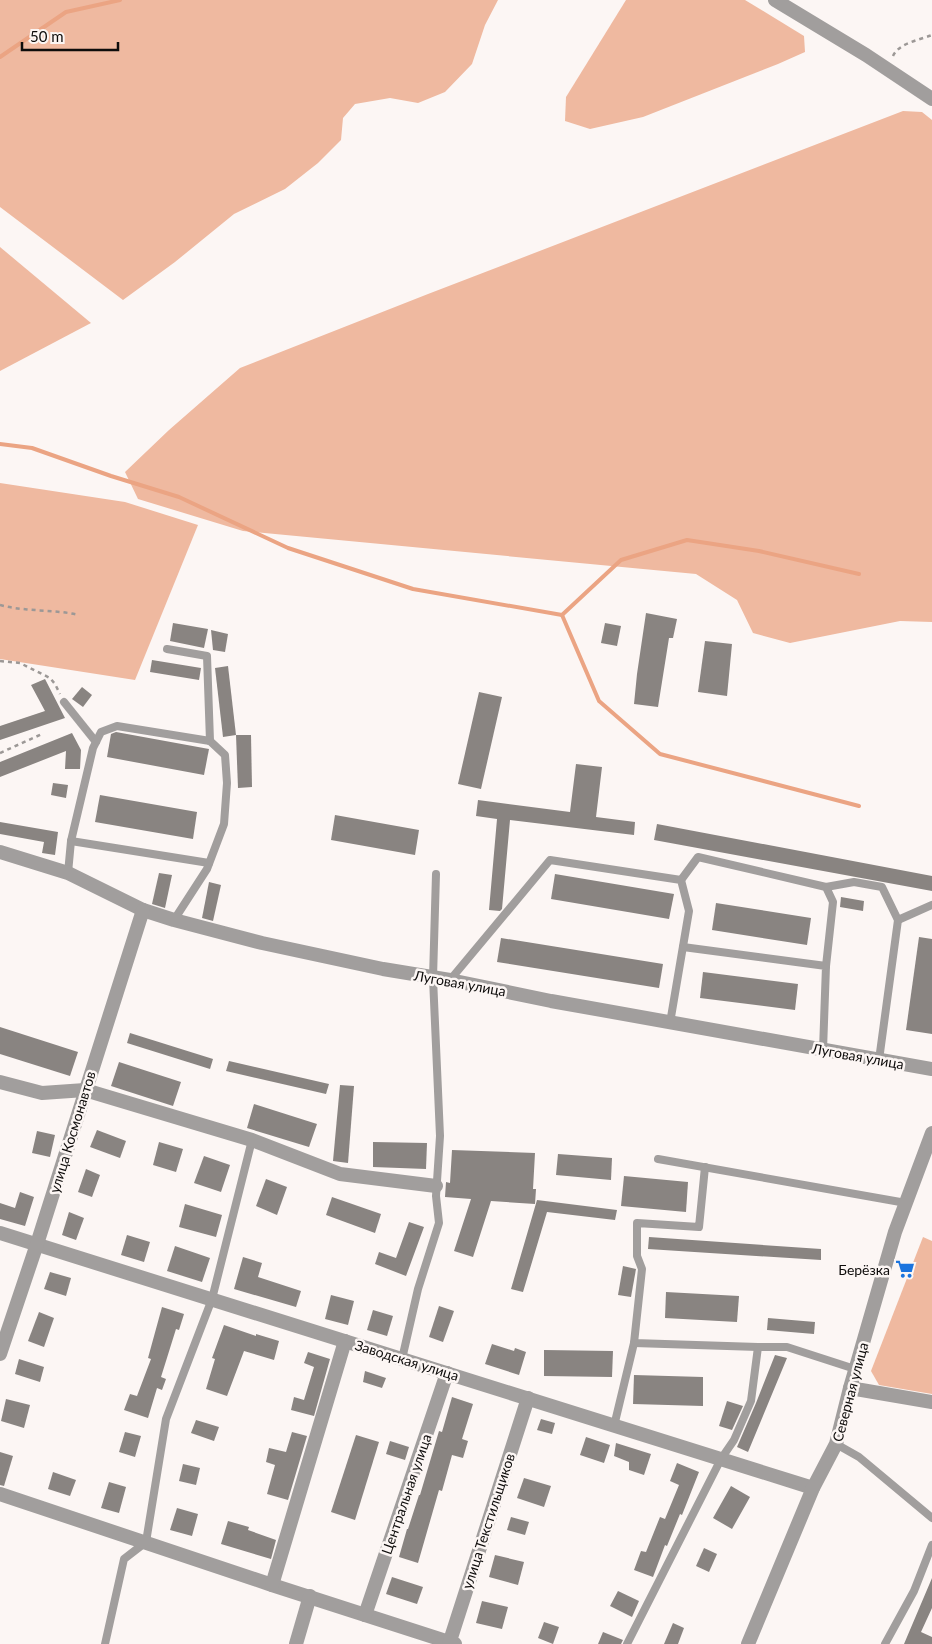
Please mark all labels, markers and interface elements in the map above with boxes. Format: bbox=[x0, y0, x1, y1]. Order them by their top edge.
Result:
scale bar bbox=[22, 20, 119, 52]
text: 50 m bbox=[30, 27, 64, 45]
street label: Луговая улица bbox=[412, 966, 507, 999]
street label: Луговая улица bbox=[810, 1039, 905, 1072]
street label: улица Космонавтов bbox=[45, 1069, 99, 1195]
supermarket icon: Берёзка bbox=[894, 1258, 916, 1280]
place label: Берёзка bbox=[838, 1261, 890, 1278]
street label: Заводская улица bbox=[353, 1336, 461, 1384]
street label: Северная улица bbox=[829, 1340, 871, 1444]
street label: Центральная улица bbox=[377, 1432, 435, 1556]
street label: улица Текстильщиков bbox=[458, 1451, 518, 1591]

